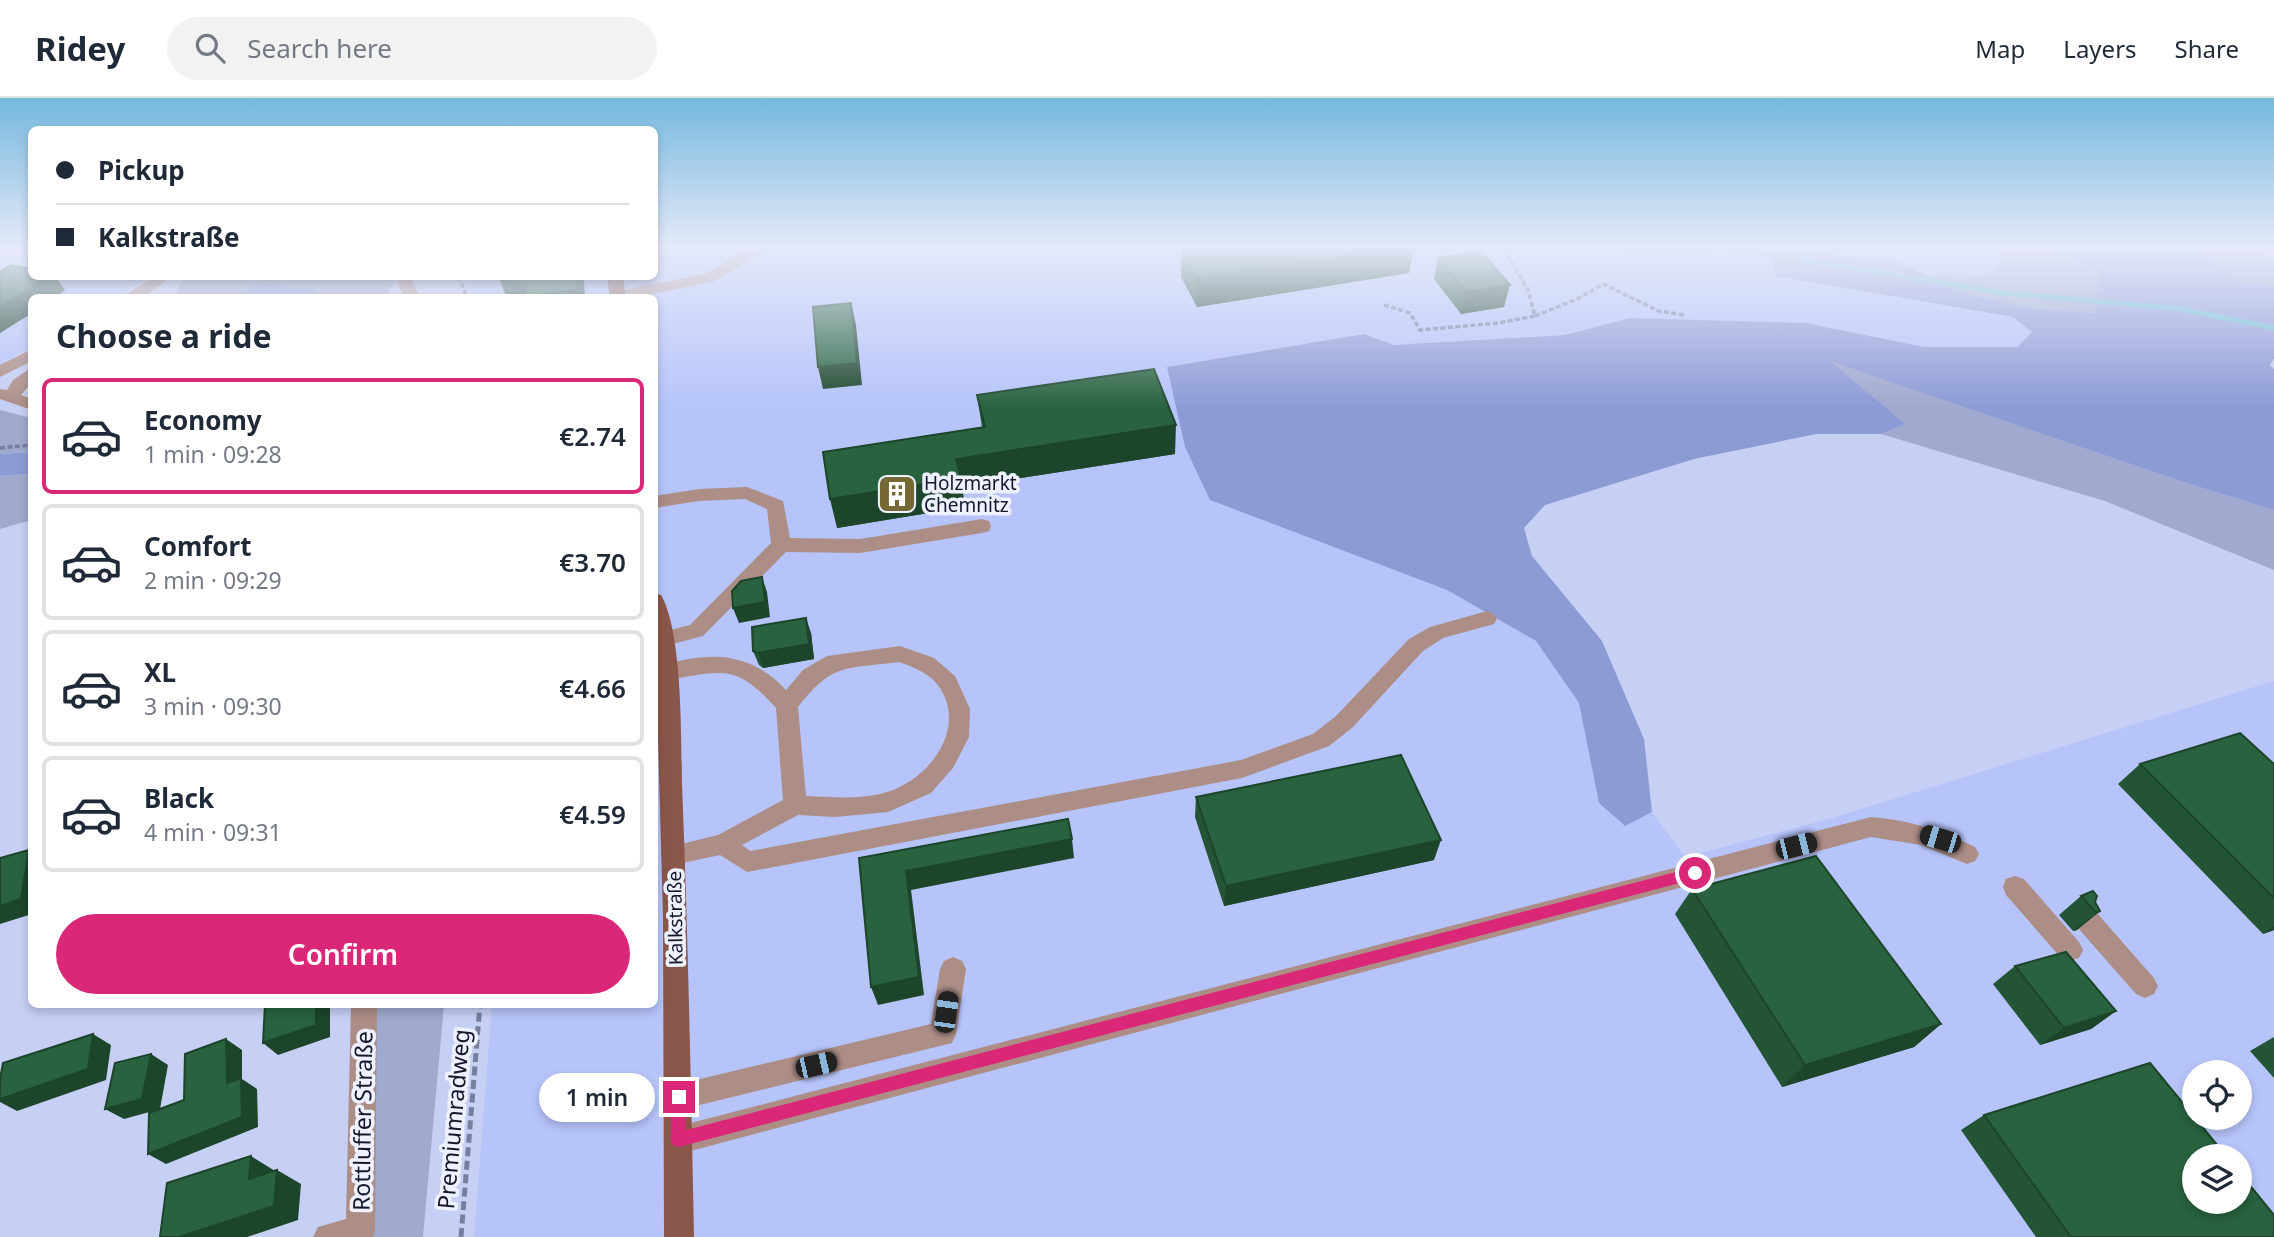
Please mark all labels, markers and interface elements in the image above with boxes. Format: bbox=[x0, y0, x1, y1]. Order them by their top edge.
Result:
search box bbox=[167, 17, 657, 80]
text: Ridey bbox=[35, 26, 125, 71]
icon: search bbox=[191, 29, 229, 67]
text: Search here bbox=[247, 30, 392, 66]
text: Map bbox=[1975, 32, 2025, 65]
text: Layers bbox=[2063, 32, 2137, 65]
text: Share bbox=[2175, 32, 2239, 65]
text: Pickup bbox=[98, 152, 185, 188]
text: Kalkstraße bbox=[98, 219, 240, 255]
text: Choose a ride bbox=[56, 314, 272, 357]
text: Economy bbox=[144, 402, 262, 438]
icon: car bbox=[60, 405, 123, 468]
text: €2.74 bbox=[559, 418, 626, 454]
text: 1 min · 09:28 bbox=[144, 438, 282, 470]
place label: Holzmarkt Chemnitz bbox=[924, 470, 1017, 518]
building icon: Holzmarkt Chemnitz bbox=[876, 473, 918, 515]
text: Comfort bbox=[144, 528, 252, 564]
icon: car bbox=[60, 531, 123, 594]
text: €3.70 bbox=[559, 544, 626, 580]
text: 2 min · 09:29 bbox=[144, 564, 282, 596]
text: XL bbox=[144, 654, 176, 690]
icon: car bbox=[60, 657, 123, 720]
text: €4.66 bbox=[559, 670, 626, 706]
text: 3 min · 09:30 bbox=[144, 690, 282, 722]
text: Black bbox=[144, 780, 214, 816]
icon: car bbox=[60, 783, 123, 846]
text: €4.59 bbox=[559, 796, 626, 832]
text: 4 min · 09:31 bbox=[144, 816, 282, 848]
car bbox=[1917, 823, 1964, 855]
car bbox=[1774, 831, 1819, 861]
route start bbox=[1679, 857, 1711, 889]
street label: Kalkstraße bbox=[661, 871, 689, 965]
button: Confirm bbox=[56, 914, 630, 994]
car bbox=[933, 990, 960, 1034]
street label: Premiumradweg bbox=[429, 1028, 477, 1210]
street label: Rottluffer Straße bbox=[344, 1031, 380, 1211]
car bbox=[794, 1050, 839, 1080]
map controls bbox=[2182, 1060, 2252, 1214]
button: locate bbox=[2182, 1060, 2252, 1130]
callout: 1 min bbox=[539, 1072, 654, 1122]
text: 1 min bbox=[566, 1081, 628, 1113]
route end bbox=[663, 1081, 695, 1113]
button: layers bbox=[2182, 1144, 2252, 1214]

